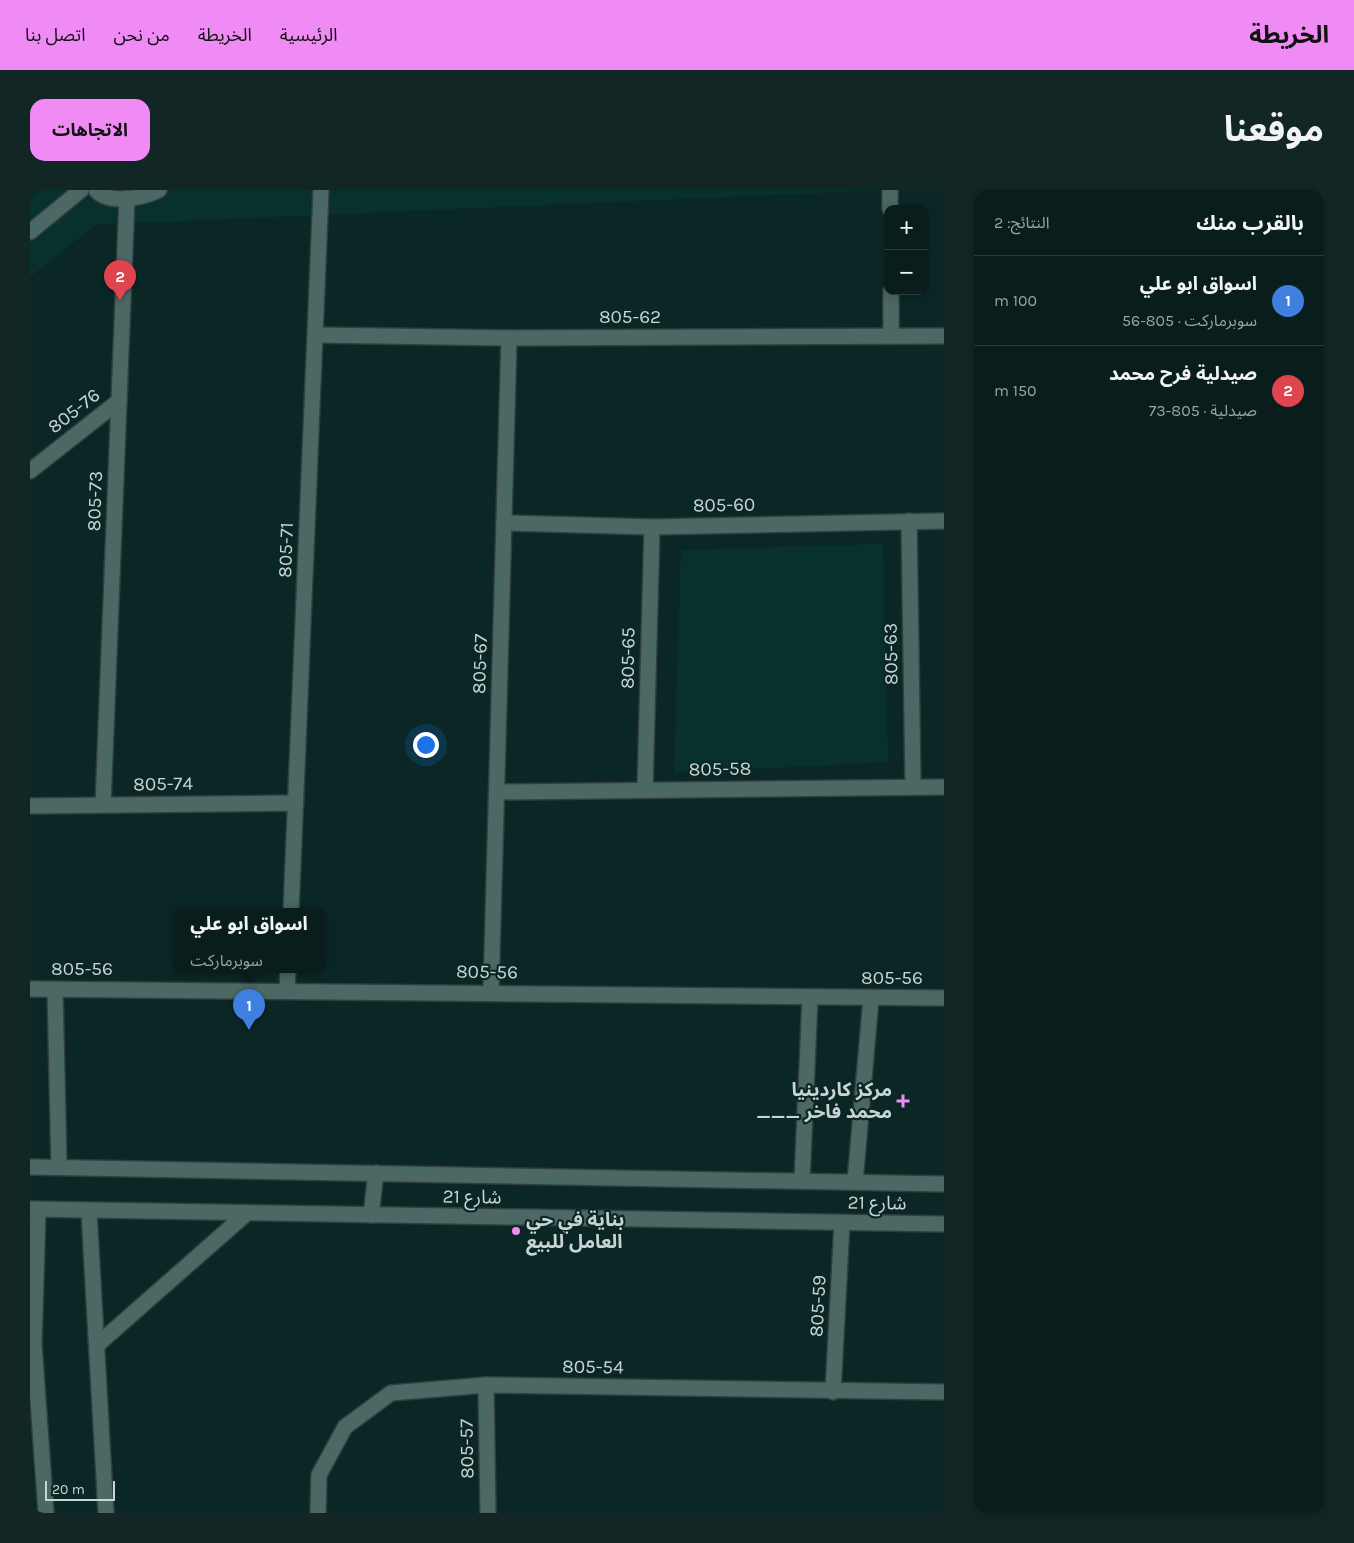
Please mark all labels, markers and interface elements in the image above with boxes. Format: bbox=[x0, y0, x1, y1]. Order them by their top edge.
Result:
text: الخريطة bbox=[1249, 21, 1329, 49]
text: اتصل بنا bbox=[25, 24, 85, 46]
text: من نحن bbox=[113, 24, 170, 46]
text: الخريطة bbox=[198, 24, 252, 46]
text: الرئيسية bbox=[280, 24, 338, 46]
button: الاتجاهات bbox=[30, 99, 150, 161]
text: موقعنا bbox=[1224, 109, 1324, 150]
map controls bbox=[884, 205, 929, 295]
button: + bbox=[884, 205, 929, 250]
text: بالقرب منك bbox=[1196, 211, 1304, 235]
text: النتائج: 2 bbox=[994, 213, 1050, 232]
button: − bbox=[884, 250, 929, 295]
pin: 2 bbox=[104, 260, 136, 301]
text: اسواق ابو علي bbox=[1140, 273, 1257, 295]
text: 100 m bbox=[994, 291, 1037, 310]
text: 1 bbox=[1285, 291, 1291, 310]
street label: 805-62 bbox=[599, 306, 661, 328]
text: سوبرماركت · 805-56 bbox=[1122, 311, 1257, 330]
text: صيدلية فرح محمد bbox=[1109, 363, 1257, 385]
text: 150 m bbox=[994, 381, 1037, 400]
text: 2 bbox=[1283, 381, 1293, 400]
street label: 805-76 bbox=[44, 384, 104, 438]
text: صيدلية · 805-73 bbox=[1149, 401, 1257, 420]
street label: 805-73 bbox=[83, 470, 107, 532]
street label: 805-60 bbox=[693, 493, 755, 517]
street label: 805-71 bbox=[274, 522, 298, 578]
street label: 805-63 bbox=[879, 623, 903, 685]
street label: 805-65 bbox=[616, 627, 640, 689]
street label: 805-67 bbox=[468, 634, 492, 694]
your location bbox=[413, 732, 439, 758]
street label: 805-58 bbox=[688, 757, 752, 781]
street label: 805-74 bbox=[133, 772, 193, 796]
popup bbox=[173, 908, 325, 973]
text: اسواق ابو علي bbox=[190, 913, 308, 935]
text: سوبرماركت bbox=[190, 951, 263, 970]
street label: 805-56 bbox=[51, 958, 113, 980]
street label: 805-56 bbox=[456, 960, 518, 984]
street label: 805-56 bbox=[861, 967, 923, 989]
pin: 1 bbox=[233, 989, 265, 1030]
place label: مركز كاردينيا ___ محمد فاخر bbox=[756, 1079, 892, 1123]
marker: مركز كاردينيا ___ محمد فاخر bbox=[896, 1094, 910, 1108]
street label: شارع 21 bbox=[442, 1185, 502, 1211]
street label: شارع 21 bbox=[847, 1191, 907, 1217]
place label: بناية في حي العامل للبيع bbox=[526, 1209, 624, 1256]
marker: بناية في حي العامل للبيع bbox=[510, 1225, 522, 1237]
street label: 805-59 bbox=[805, 1274, 831, 1338]
street label: 805-54 bbox=[562, 1355, 624, 1379]
street label: 805-57 bbox=[455, 1419, 479, 1479]
scale bar bbox=[45, 1478, 115, 1501]
text: 20 m bbox=[52, 1481, 85, 1498]

